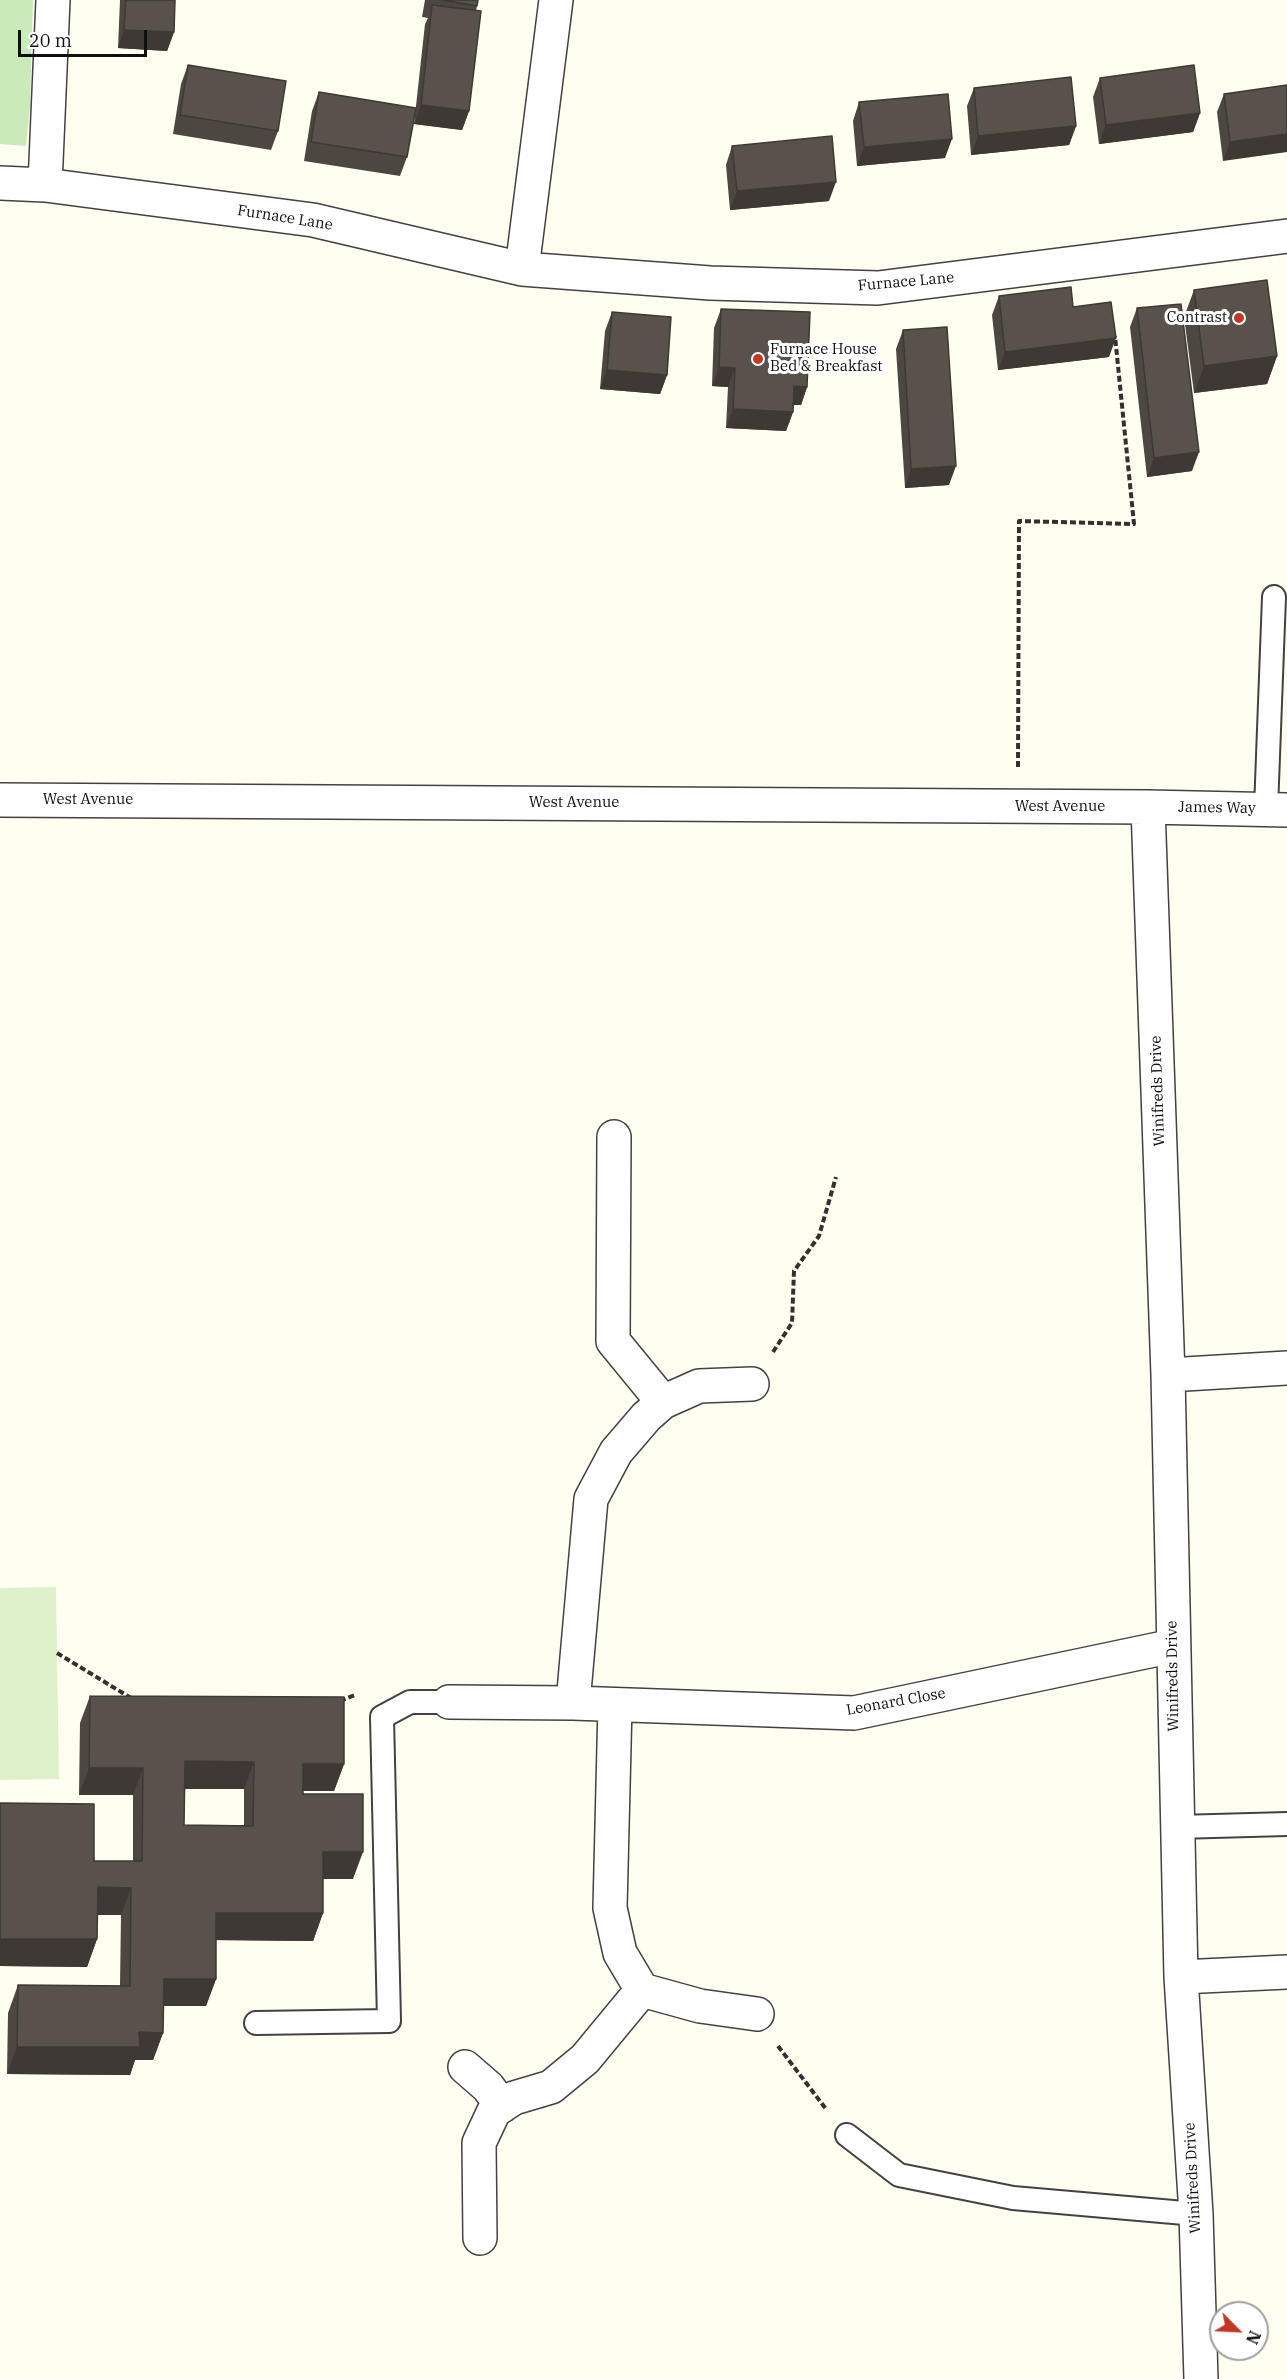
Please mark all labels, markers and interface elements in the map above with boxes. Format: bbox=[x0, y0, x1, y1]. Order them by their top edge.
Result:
scale bar bbox=[21, 18, 150, 56]
text: 20 m bbox=[29, 29, 72, 52]
street label: Furnace Lane bbox=[236, 202, 334, 234]
street label: Furnace Lane bbox=[857, 269, 955, 295]
place label: Contrast bbox=[1167, 309, 1227, 327]
marker: Contrast bbox=[1232, 311, 1246, 325]
place label: Furnace House Bed & Breakfast bbox=[770, 341, 883, 376]
marker: Furnace House Bed & Breakfast bbox=[751, 352, 765, 366]
street label: West Avenue bbox=[43, 791, 133, 809]
street label: West Avenue bbox=[529, 794, 619, 812]
street label: West Avenue bbox=[1015, 798, 1105, 816]
street label: James Way bbox=[1178, 798, 1256, 818]
street label: Winifreds Drive bbox=[1147, 1035, 1169, 1147]
street label: Winifreds Drive bbox=[1163, 1620, 1183, 1732]
street label: Leonard Close bbox=[845, 1684, 947, 1720]
street label: Winifreds Drive bbox=[1181, 2122, 1205, 2234]
north arrow bbox=[1209, 2301, 1269, 2361]
text: N bbox=[1242, 2328, 1265, 2347]

